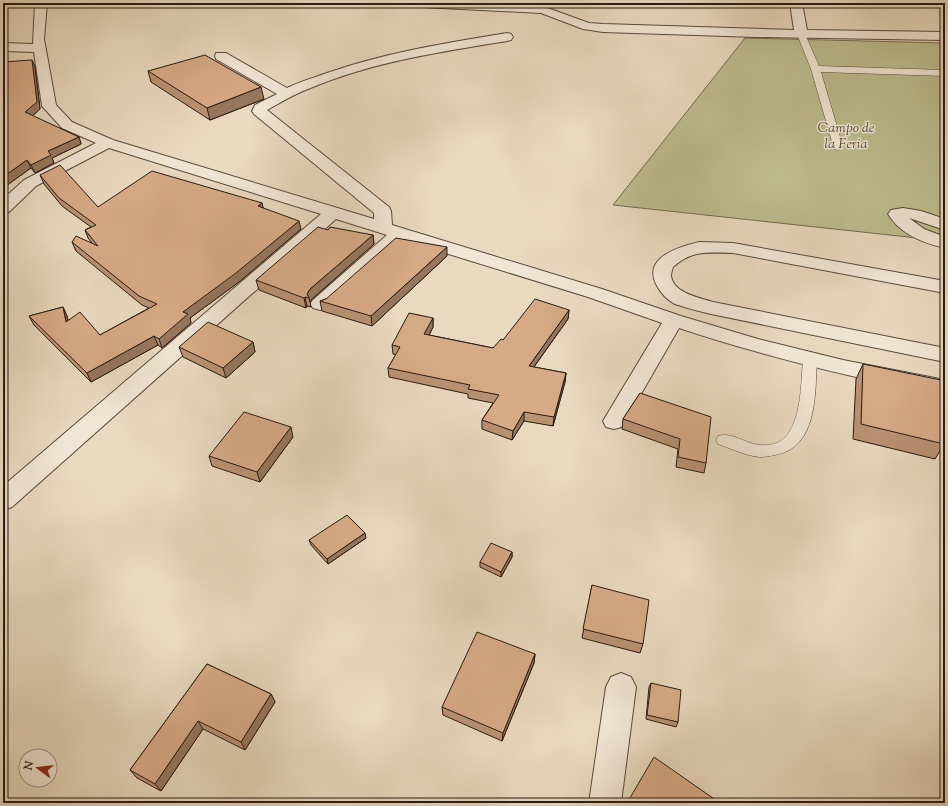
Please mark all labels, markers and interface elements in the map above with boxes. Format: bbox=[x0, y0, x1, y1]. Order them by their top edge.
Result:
park label: Campo de la Feria bbox=[818, 119, 875, 155]
north arrow bbox=[18, 748, 58, 788]
text: N bbox=[20, 759, 38, 773]

